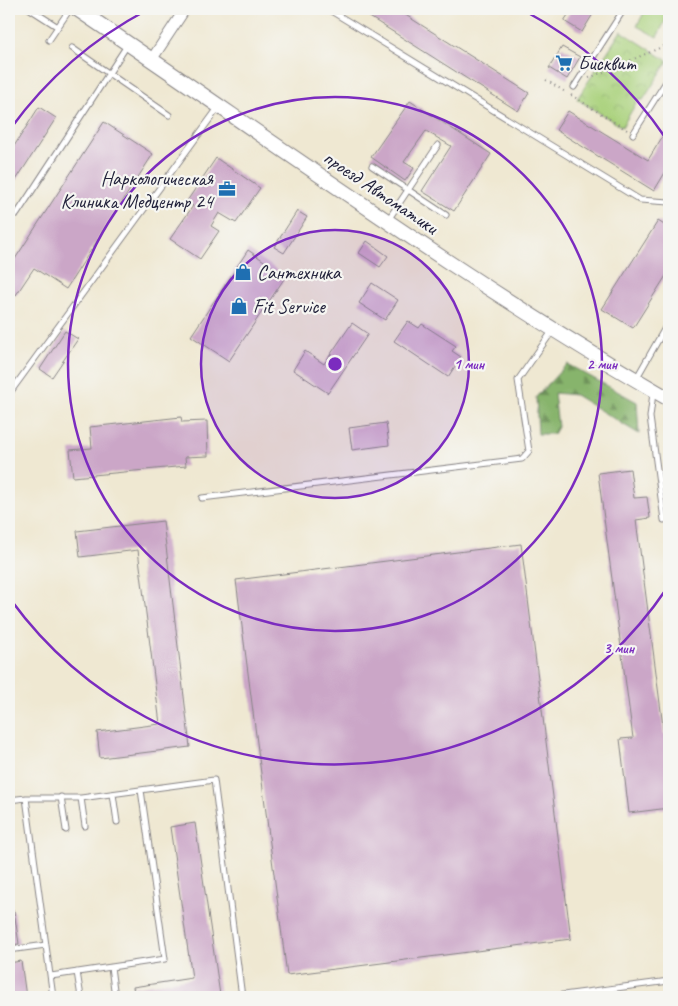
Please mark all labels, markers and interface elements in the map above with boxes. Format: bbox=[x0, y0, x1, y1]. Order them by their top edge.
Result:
place label: Бисквит bbox=[578, 51, 637, 76]
supermarket icon: Бисквит bbox=[554, 53, 574, 73]
street label: проезд Автоматики bbox=[319, 145, 444, 241]
place label: Наркологическая Клиника Медцентр 24 bbox=[61, 166, 215, 214]
office icon: Наркологическая Клиника Медцентр 24 bbox=[217, 179, 237, 199]
place label: Сантехника bbox=[257, 260, 342, 285]
shop icon: Сантехника bbox=[233, 262, 253, 282]
place label: Fit Service bbox=[253, 294, 326, 319]
shop icon: Fit Service bbox=[229, 296, 249, 316]
centre of rings bbox=[326, 355, 344, 373]
text: 1 мин bbox=[454, 355, 486, 374]
text: 2 мин bbox=[587, 355, 619, 374]
text: 3 мин bbox=[604, 639, 636, 658]

